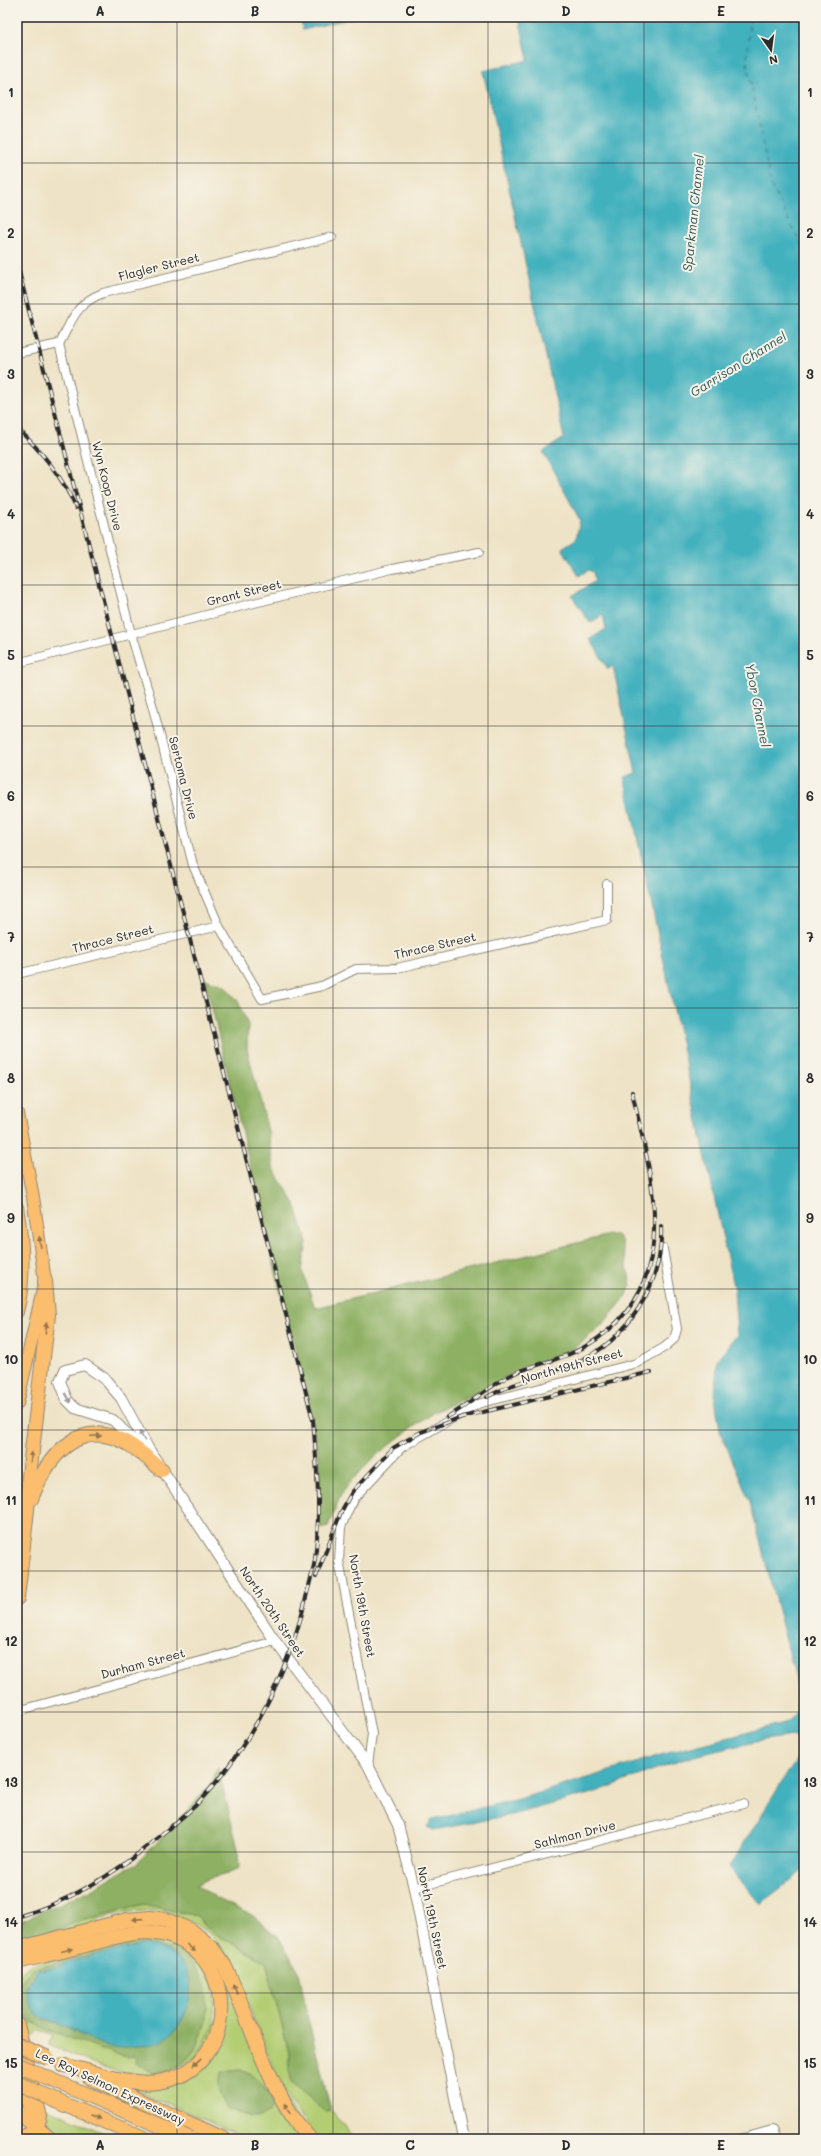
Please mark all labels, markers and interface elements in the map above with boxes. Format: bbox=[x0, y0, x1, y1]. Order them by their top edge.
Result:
text: A bbox=[95, 2, 105, 19]
text: B bbox=[251, 2, 260, 19]
text: C bbox=[405, 2, 415, 19]
text: D bbox=[561, 2, 571, 19]
text: E bbox=[717, 2, 725, 19]
north arrow bbox=[751, 30, 791, 70]
text: N bbox=[768, 52, 779, 68]
text: 1 bbox=[8, 83, 14, 100]
text: 1 bbox=[807, 83, 813, 100]
water label: Sparkman Channel bbox=[678, 153, 707, 272]
text: 2 bbox=[7, 224, 15, 241]
text: 2 bbox=[806, 224, 814, 241]
street label: Flagler Street bbox=[117, 248, 201, 284]
water label: Garrison Channel bbox=[686, 327, 790, 400]
text: 3 bbox=[7, 365, 15, 382]
text: 3 bbox=[806, 365, 814, 382]
street label: Wyn Koop Drive bbox=[89, 439, 127, 532]
text: 4 bbox=[7, 505, 15, 522]
text: 4 bbox=[806, 505, 814, 522]
street label: Grant Street bbox=[205, 575, 283, 609]
text: 5 bbox=[7, 646, 15, 663]
text: 5 bbox=[806, 646, 814, 663]
water label: Ybor Channel bbox=[742, 661, 775, 749]
street label: Sertoma Drive bbox=[166, 734, 202, 821]
text: 6 bbox=[7, 787, 15, 804]
text: 6 bbox=[806, 787, 814, 804]
street label: Thrace Street bbox=[70, 920, 155, 956]
text: 7 bbox=[7, 928, 15, 945]
street label: Thrace Street bbox=[392, 928, 477, 962]
text: 7 bbox=[806, 928, 814, 945]
text: 8 bbox=[7, 1069, 15, 1086]
text: 8 bbox=[806, 1069, 814, 1086]
text: 9 bbox=[7, 1209, 15, 1226]
text: 9 bbox=[806, 1209, 814, 1226]
one-way arrow bbox=[37, 1236, 43, 1248]
one-way arrow bbox=[43, 1322, 49, 1334]
street label: North 19th Street bbox=[519, 1344, 624, 1386]
text: 10 bbox=[4, 1350, 18, 1367]
text: 10 bbox=[803, 1350, 817, 1367]
one-way arrow bbox=[64, 1392, 71, 1404]
one-way arrow bbox=[138, 1430, 145, 1442]
one-way arrow bbox=[90, 1433, 103, 1439]
one-way arrow bbox=[28, 1451, 34, 1464]
text: 11 bbox=[5, 1491, 17, 1508]
text: 11 bbox=[804, 1491, 816, 1508]
street label: North 19th Street bbox=[346, 1553, 380, 1659]
street label: North 20th Street bbox=[237, 1563, 309, 1660]
text: 12 bbox=[4, 1632, 18, 1649]
text: 12 bbox=[803, 1632, 817, 1649]
street label: Durham Street bbox=[99, 1644, 187, 1682]
text: 13 bbox=[4, 1773, 18, 1790]
text: 13 bbox=[803, 1773, 817, 1790]
street label: Sahlman Drive bbox=[532, 1816, 617, 1852]
street label: North 19th Street bbox=[414, 1865, 452, 1971]
text: 14 bbox=[4, 1913, 18, 1930]
text: 14 bbox=[803, 1913, 817, 1930]
one-way arrow bbox=[132, 1915, 144, 1922]
one-way arrow bbox=[186, 1944, 197, 1953]
one-way arrow bbox=[61, 1946, 73, 1952]
one-way arrow bbox=[231, 1983, 237, 1995]
street label: Lee Roy Selmon Expressway bbox=[33, 2044, 188, 2128]
text: 15 bbox=[4, 2054, 18, 2071]
text: 15 bbox=[803, 2054, 817, 2071]
one-way arrow bbox=[192, 2057, 202, 2067]
one-way arrow bbox=[283, 2102, 290, 2114]
one-way arrow bbox=[90, 2115, 102, 2121]
text: A bbox=[95, 2136, 105, 2153]
text: B bbox=[251, 2136, 260, 2153]
text: C bbox=[405, 2136, 415, 2153]
text: D bbox=[561, 2136, 571, 2153]
text: E bbox=[717, 2136, 725, 2153]

